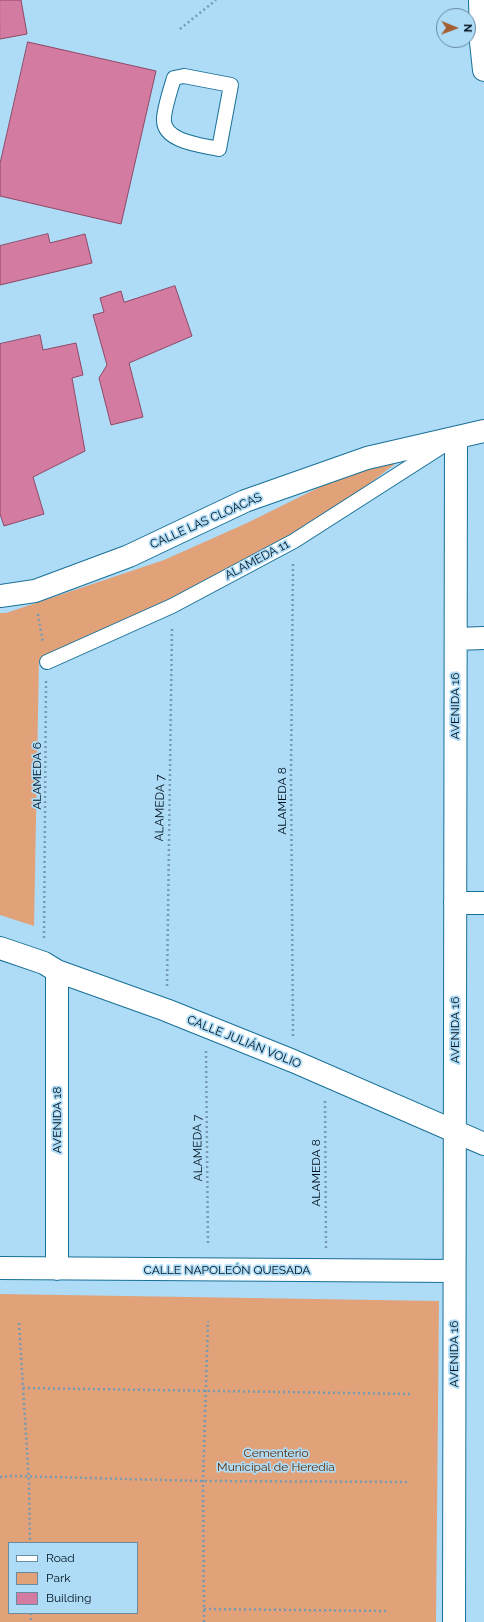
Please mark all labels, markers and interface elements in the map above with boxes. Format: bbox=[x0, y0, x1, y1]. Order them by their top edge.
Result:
north arrow bbox=[436, 8, 476, 48]
text: N bbox=[461, 24, 474, 33]
street label: CALLE LAS CLOACAS bbox=[148, 490, 264, 552]
street label: ALAMEDA 11 bbox=[222, 537, 292, 583]
street label: AVENIDA 16 bbox=[448, 673, 462, 739]
street label: ALAMEDA 6 bbox=[30, 742, 44, 810]
street label: ALAMEDA 8 bbox=[275, 767, 289, 835]
street label: ALAMEDA 7 bbox=[152, 774, 168, 842]
street label: AVENIDA 16 bbox=[448, 997, 462, 1063]
street label: CALLE JULIÁN VOLIO bbox=[185, 1013, 303, 1071]
street label: AVENIDA 18 bbox=[50, 1087, 64, 1153]
street label: ALAMEDA 7 bbox=[190, 1114, 206, 1182]
street label: ALAMEDA 8 bbox=[309, 1139, 323, 1207]
street label: CALLE NAPOLEÓN QUESADA bbox=[144, 1263, 310, 1277]
street label: AVENIDA 16 bbox=[447, 1321, 461, 1387]
park label: Cementerio Municipal de Heredia bbox=[217, 1446, 335, 1474]
legend bbox=[8, 1542, 138, 1614]
text: Road bbox=[46, 1551, 75, 1565]
text: Park bbox=[46, 1571, 71, 1585]
text: Building bbox=[46, 1591, 92, 1605]

